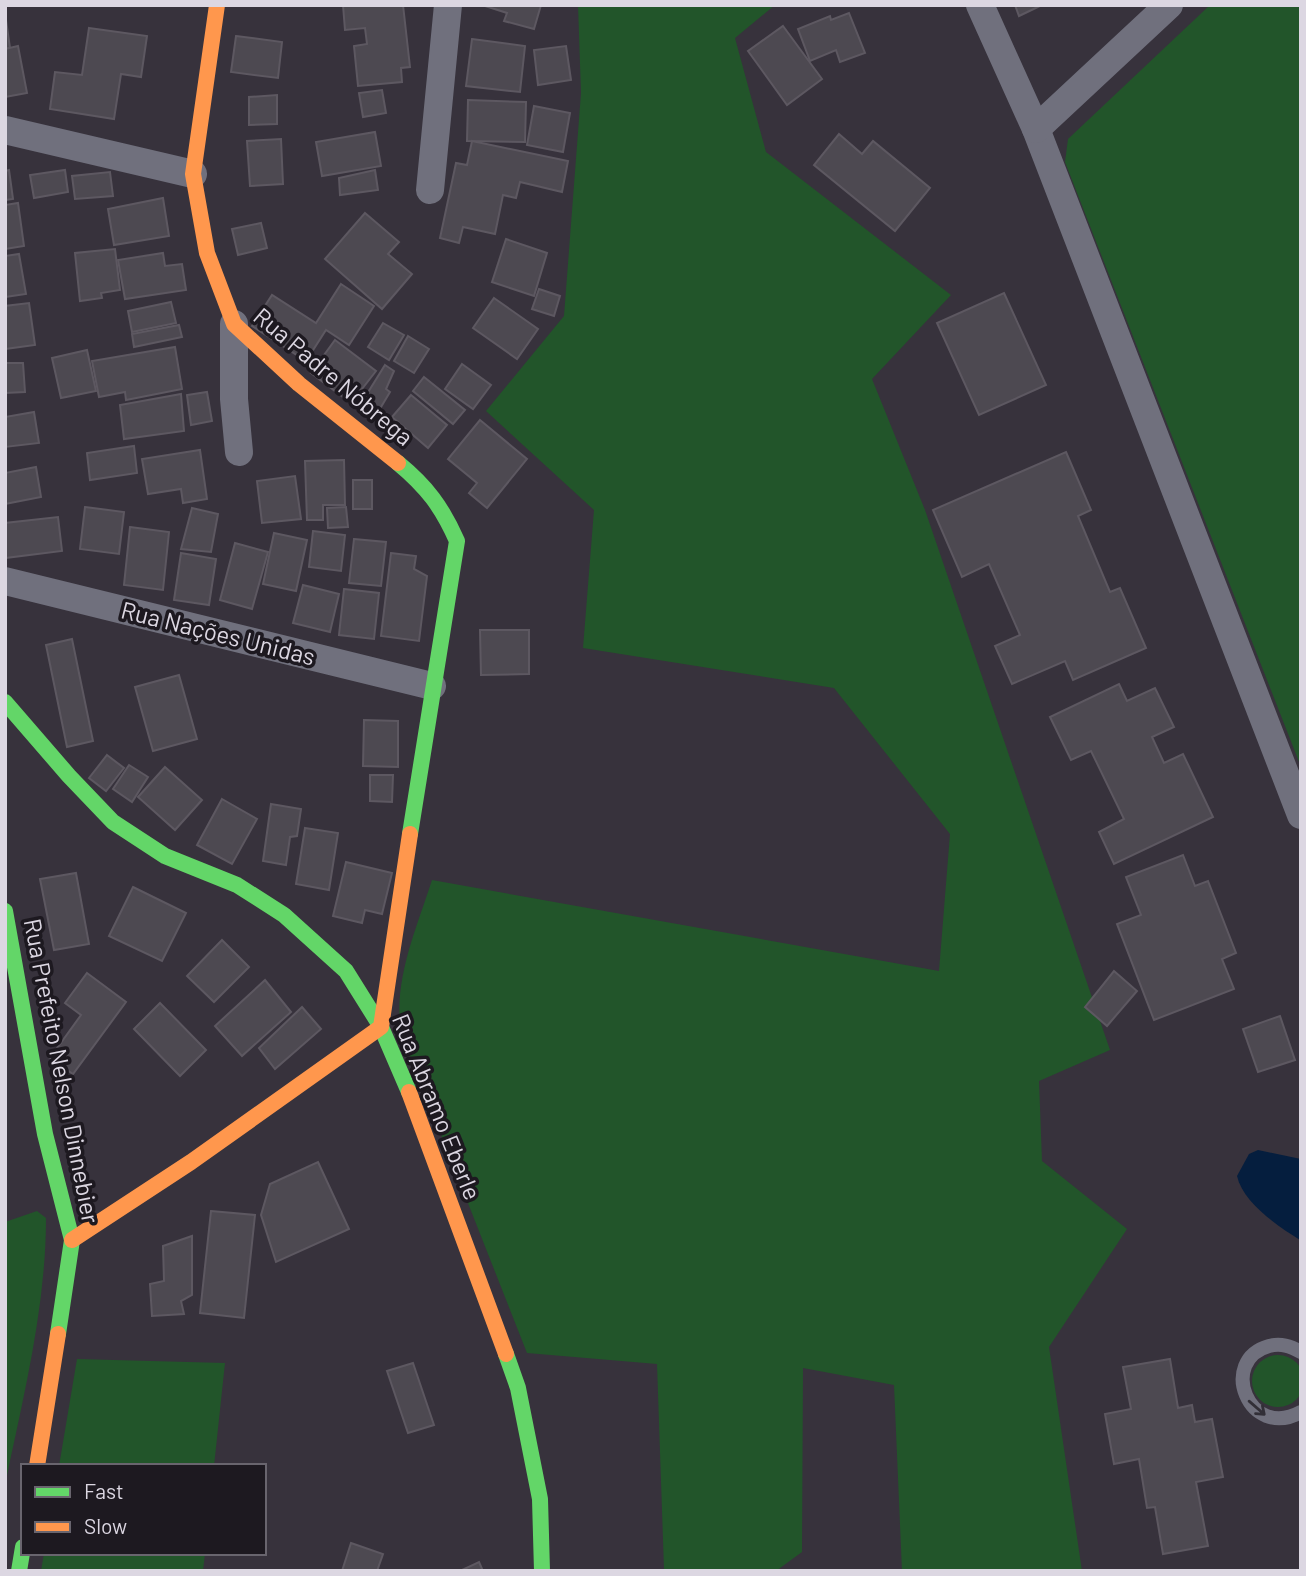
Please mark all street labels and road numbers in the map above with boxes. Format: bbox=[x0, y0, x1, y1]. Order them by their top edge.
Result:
street label: Rua Padre Nóbrega bbox=[248, 301, 420, 451]
street label: Rua Nações Unidas bbox=[118, 594, 318, 671]
street label: Rua Prefeito Nelson Dinnebier bbox=[19, 916, 106, 1226]
street label: Rua Abramo Eberle bbox=[387, 1009, 488, 1204]

